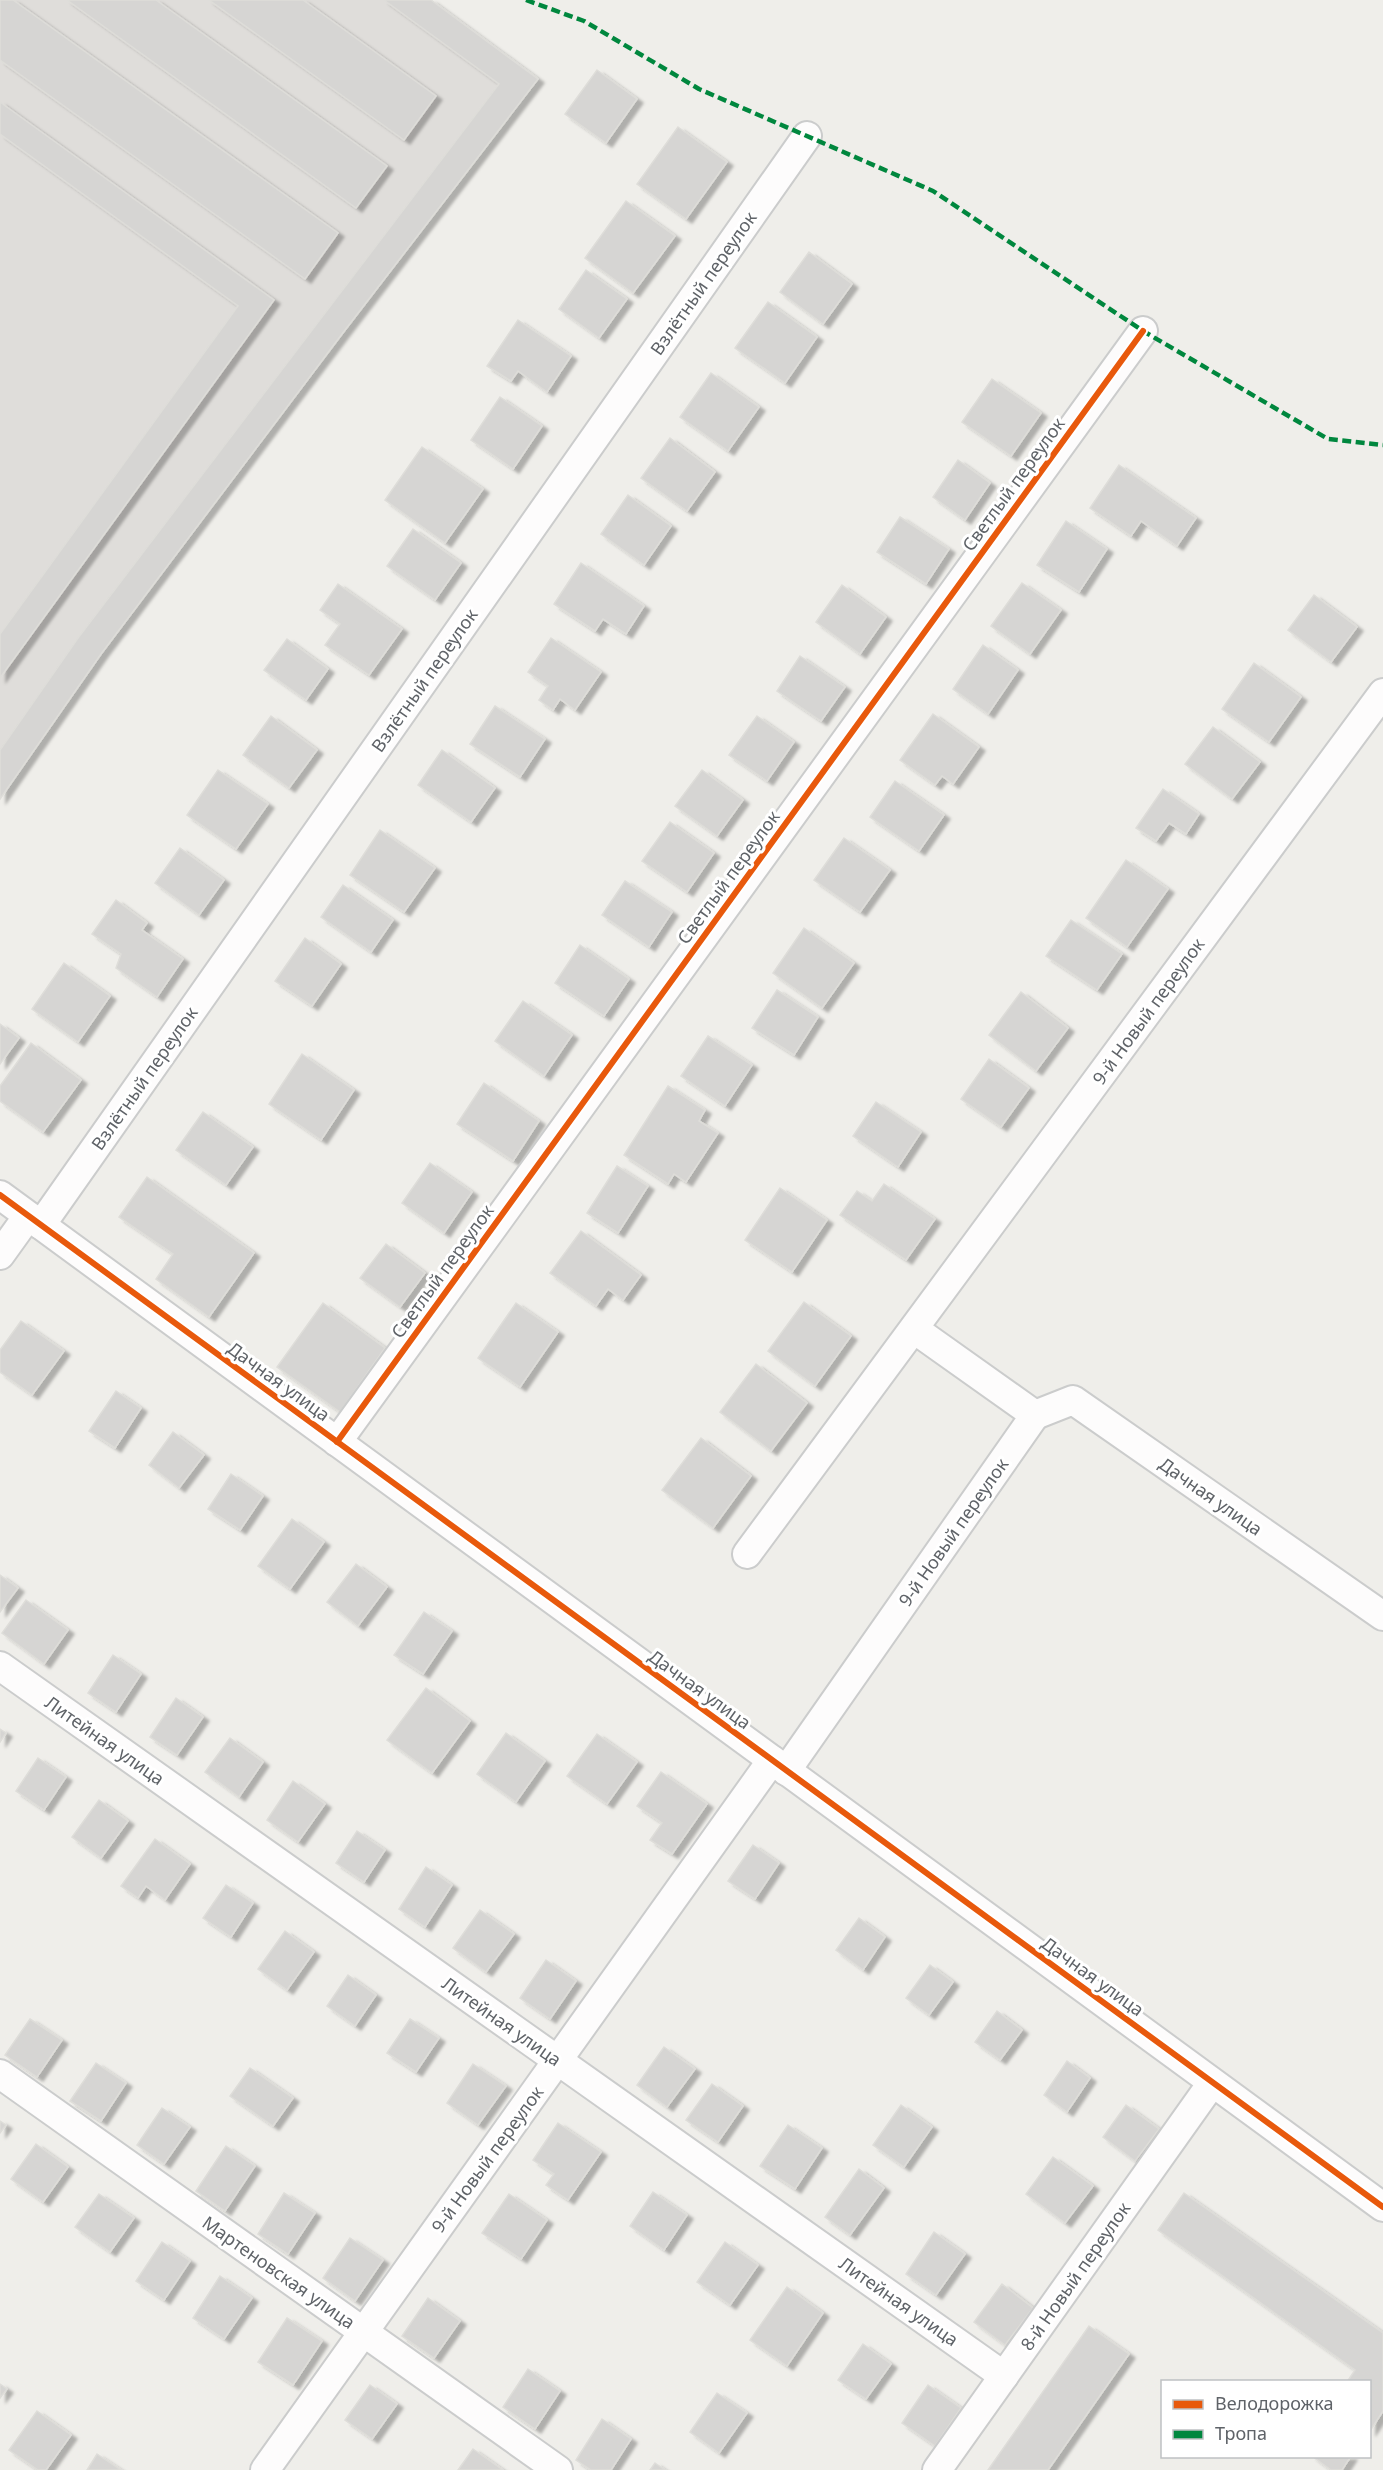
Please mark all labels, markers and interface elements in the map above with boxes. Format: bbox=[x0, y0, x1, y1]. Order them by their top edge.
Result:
street label: Взлётный переулок bbox=[644, 206, 762, 359]
street label: Светлый переулок bbox=[956, 412, 1070, 556]
street label: Взлётный переулок bbox=[365, 603, 483, 756]
street label: Светлый переулок bbox=[671, 805, 785, 949]
street label: 9-й Новый переулок bbox=[1087, 932, 1210, 1089]
street label: Взлётный переулок bbox=[85, 1001, 203, 1154]
street label: Светлый переулок bbox=[385, 1199, 499, 1343]
street label: Дачная улица bbox=[223, 1336, 335, 1426]
street label: Дачная улица bbox=[1155, 1452, 1267, 1540]
street label: 9-й Новый переулок bbox=[893, 1453, 1014, 1611]
street label: Дачная улица bbox=[644, 1644, 756, 1734]
street label: Литейная улица bbox=[41, 1690, 169, 1790]
street label: Дачная улица bbox=[1037, 1931, 1149, 2021]
street label: Литейная улица bbox=[438, 1971, 566, 2071]
street label: 9-й Новый переулок bbox=[426, 2080, 549, 2237]
street label: 8-й Новый переулок bbox=[1015, 2197, 1136, 2355]
street label: Мартеновская улица bbox=[198, 2210, 360, 2334]
street label: Литейная улица bbox=[835, 2251, 963, 2351]
legend bbox=[1161, 2380, 1371, 2458]
text: Велодорожка bbox=[1215, 2391, 1333, 2415]
text: Тропа bbox=[1215, 2421, 1267, 2445]

